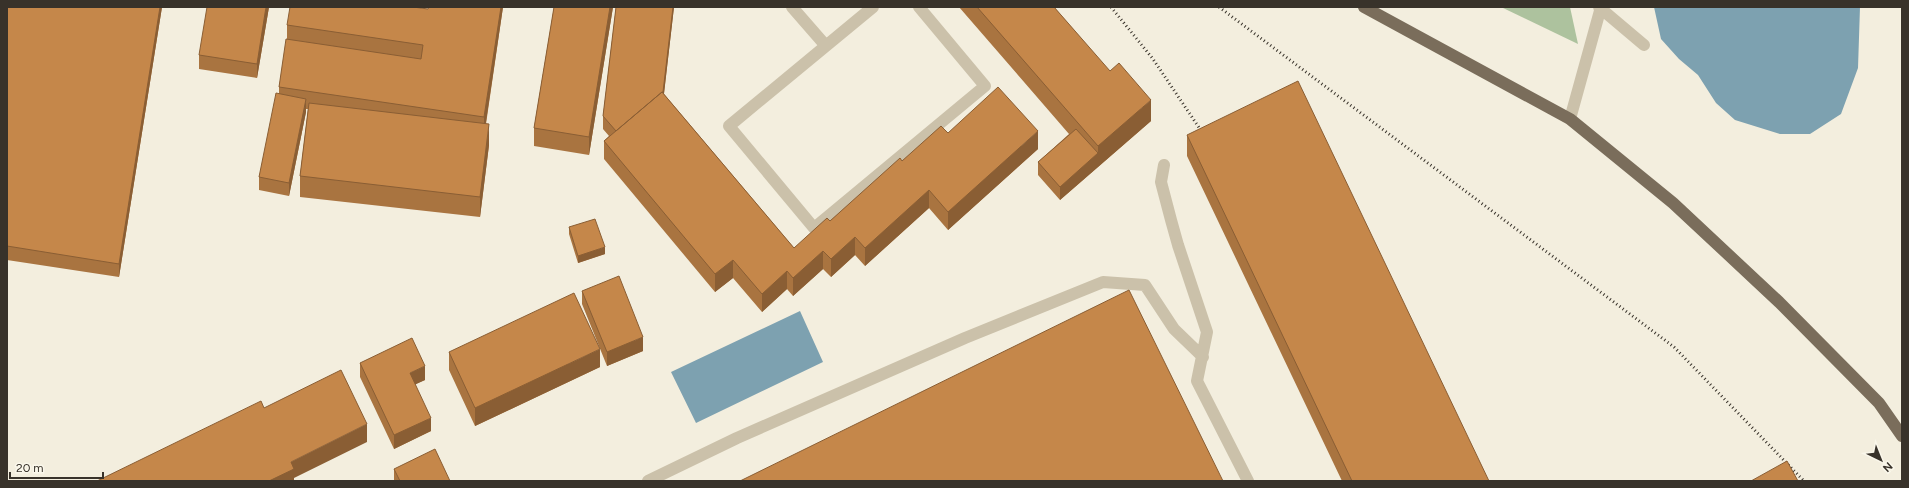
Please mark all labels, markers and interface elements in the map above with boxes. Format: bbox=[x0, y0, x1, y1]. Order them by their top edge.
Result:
north arrow bbox=[1861, 440, 1901, 480]
scale bar bbox=[10, 454, 103, 480]
text: N bbox=[1880, 459, 1895, 475]
text: 20 m bbox=[16, 461, 44, 475]

